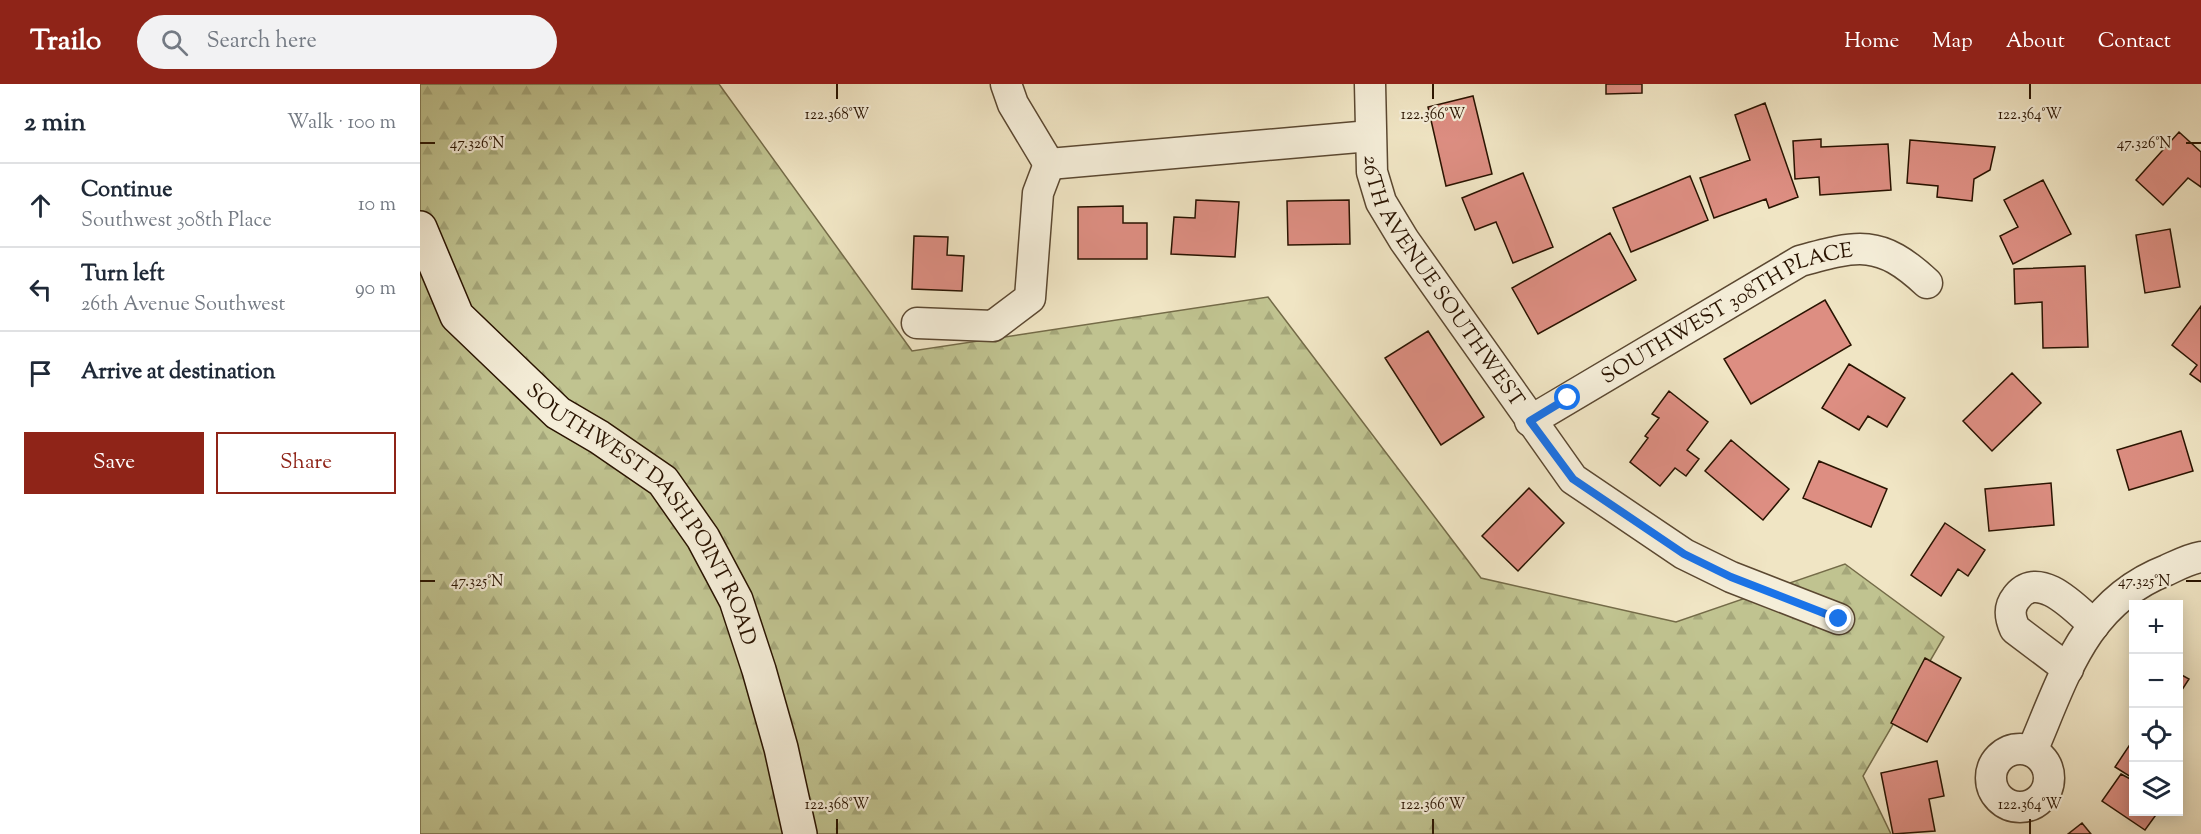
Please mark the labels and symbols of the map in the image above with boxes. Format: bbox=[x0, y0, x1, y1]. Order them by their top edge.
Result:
text: 122.368°W bbox=[805, 105, 870, 126]
text: 122.366°W bbox=[1401, 105, 1465, 126]
text: 122.364°W bbox=[1998, 105, 2062, 126]
text: 47.326°N bbox=[450, 134, 504, 155]
text: 47.326°N bbox=[2117, 134, 2171, 155]
street label: 26TH AVENUE SOUTHWEST bbox=[1355, 155, 1531, 414]
street label: SOUTHWEST 308TH PLACE bbox=[1596, 236, 1855, 392]
street label: SOUTHWEST DASH POINT ROAD bbox=[518, 377, 763, 650]
route start bbox=[1554, 384, 1580, 410]
text: 47.325°N bbox=[451, 572, 503, 593]
text: 47.325°N bbox=[2118, 572, 2170, 593]
route end bbox=[1825, 605, 1851, 631]
text: 122.368°W bbox=[805, 795, 870, 816]
text: 122.366°W bbox=[1401, 795, 1465, 816]
text: 122.364°W bbox=[1998, 795, 2062, 816]

